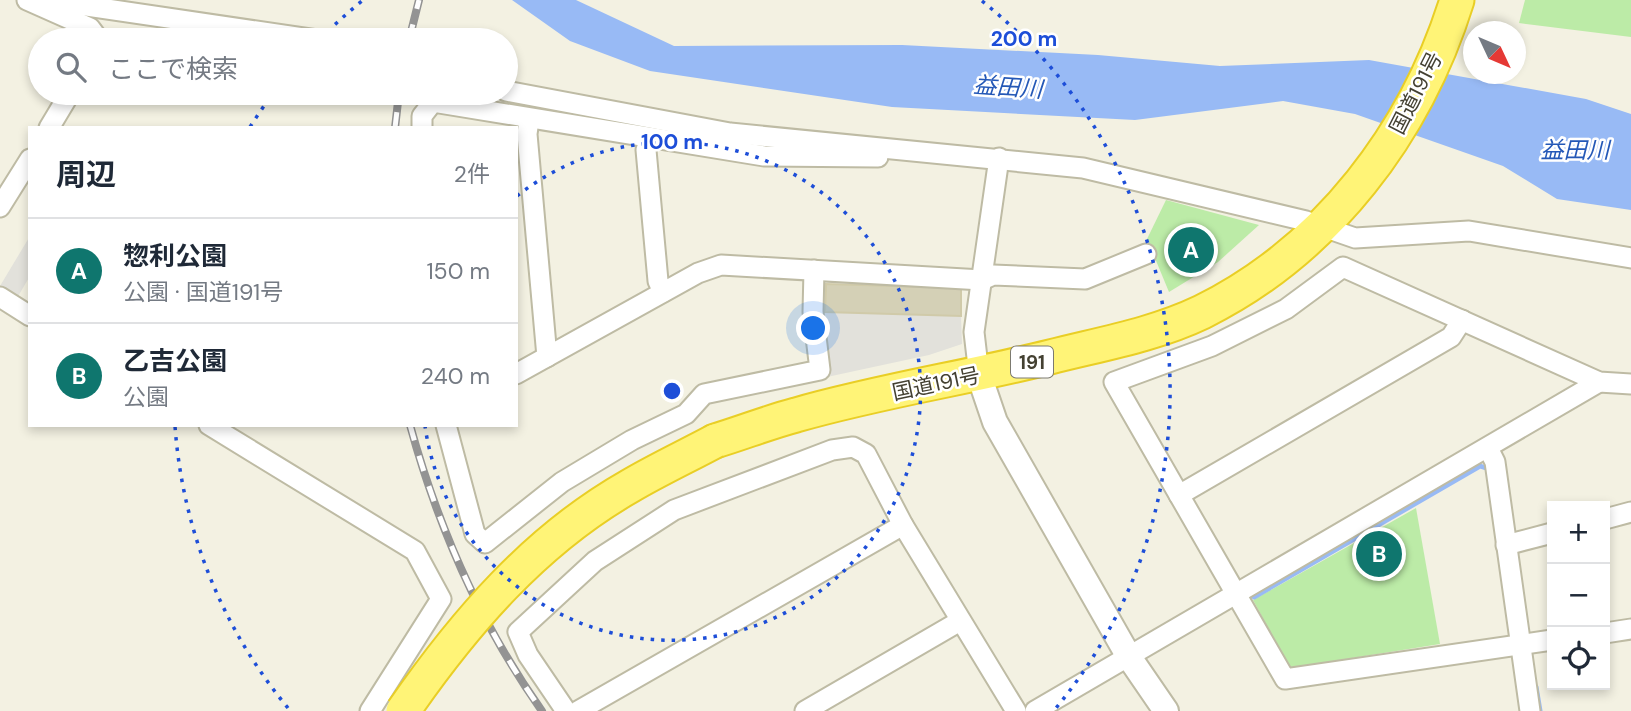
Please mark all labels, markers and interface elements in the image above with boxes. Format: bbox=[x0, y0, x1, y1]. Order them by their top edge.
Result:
north arrow bbox=[1463, 21, 1526, 84]
text: 200 m bbox=[991, 25, 1057, 53]
search box bbox=[28, 28, 518, 105]
street label: 国道191号 bbox=[1383, 47, 1449, 139]
icon: search bbox=[52, 48, 90, 86]
text: ここで検索 bbox=[108, 52, 238, 86]
water label: 益田川 bbox=[973, 70, 1046, 105]
text: 100 m bbox=[641, 128, 703, 156]
water label: 益田川 bbox=[1541, 135, 1613, 165]
text: 周辺 bbox=[56, 155, 116, 194]
text: 2件 bbox=[454, 159, 490, 189]
pin: A bbox=[1168, 224, 1214, 276]
text: 惣利公園 bbox=[123, 239, 227, 273]
text: A bbox=[71, 256, 87, 286]
text: 150 m bbox=[426, 256, 490, 286]
text: 公園 · 国道191号 bbox=[123, 277, 283, 307]
your location bbox=[796, 311, 830, 345]
text: 乙吉公園 bbox=[123, 344, 227, 378]
road number: 191 bbox=[1011, 346, 1053, 378]
text: B bbox=[72, 361, 86, 391]
text: 240 m bbox=[421, 361, 490, 391]
street label: 国道191号 bbox=[890, 361, 982, 407]
centre of rings bbox=[660, 379, 684, 403]
text: 公園 bbox=[123, 382, 169, 412]
map controls bbox=[1547, 501, 1610, 690]
button: + bbox=[1547, 501, 1610, 564]
pin: B bbox=[1356, 528, 1402, 580]
button: − bbox=[1547, 564, 1610, 627]
button: locate bbox=[1547, 627, 1610, 690]

